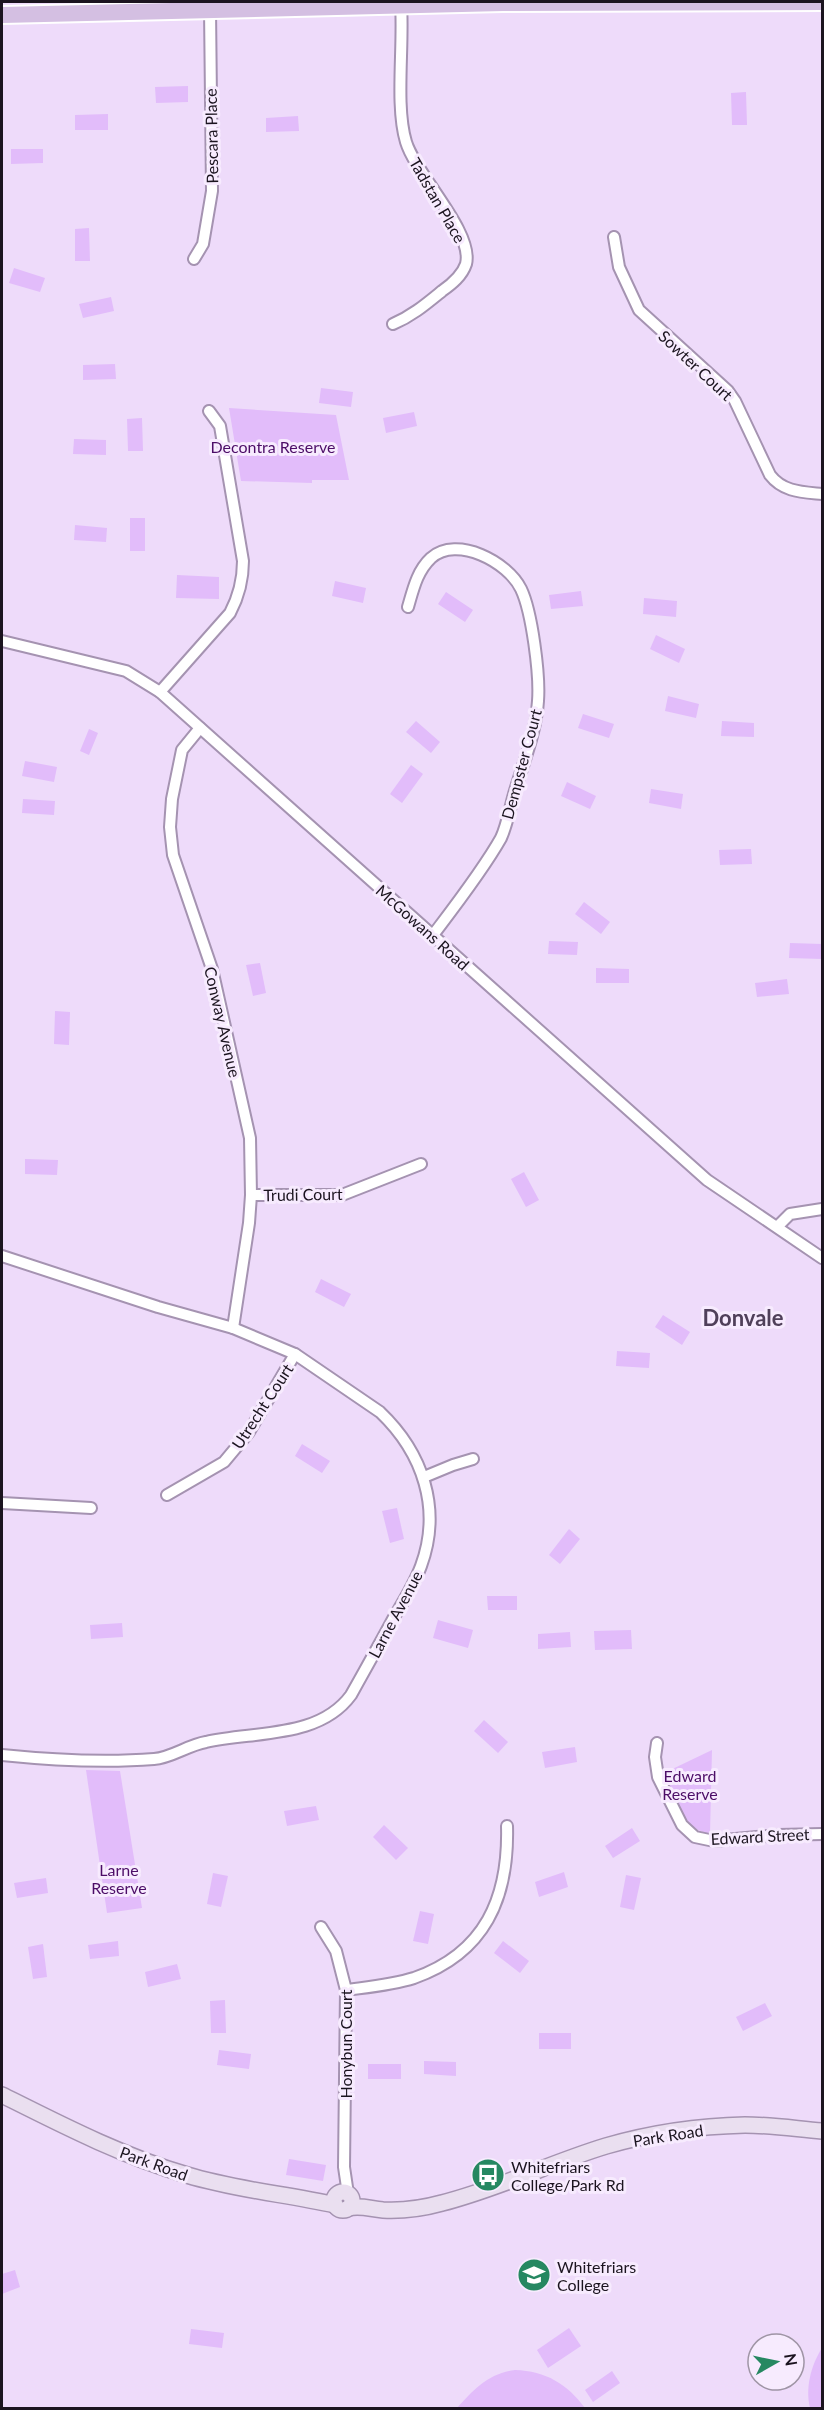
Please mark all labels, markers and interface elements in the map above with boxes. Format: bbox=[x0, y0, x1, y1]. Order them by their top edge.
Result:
street label: Pescara Place bbox=[201, 88, 221, 184]
street label: Tadstan Place bbox=[406, 154, 470, 246]
street label: Sowter Court bbox=[655, 326, 737, 404]
park label: Decontra Reserve bbox=[211, 437, 336, 456]
street label: Dempster Court bbox=[497, 707, 545, 821]
street label: McGowans Road bbox=[373, 880, 473, 974]
street label: Conway Avenue bbox=[201, 965, 245, 1079]
street label: Trudi Court bbox=[263, 1184, 343, 1204]
district label: Donvale bbox=[702, 1304, 784, 1331]
street label: Utrecht Court bbox=[227, 1360, 297, 1452]
street label: Larne Avenue bbox=[364, 1567, 426, 1661]
park label: Edward Reserve bbox=[662, 1766, 718, 1803]
street label: Edward Street bbox=[710, 1824, 810, 1848]
park label: Larne Reserve bbox=[91, 1860, 147, 1897]
street label: Honybun Court bbox=[336, 1989, 355, 2099]
street label: Park Road bbox=[632, 2120, 704, 2150]
street label: Park Road bbox=[117, 2142, 191, 2184]
bus stop icon: Whitefriars College/Park Rd bbox=[470, 2157, 506, 2193]
place label: Whitefriars College/Park Rd bbox=[511, 2157, 624, 2194]
school or university icon: Whitefriars College bbox=[516, 2257, 552, 2293]
place label: Whitefriars College bbox=[557, 2257, 636, 2294]
north arrow bbox=[746, 2332, 806, 2392]
text: N bbox=[781, 2352, 802, 2367]

